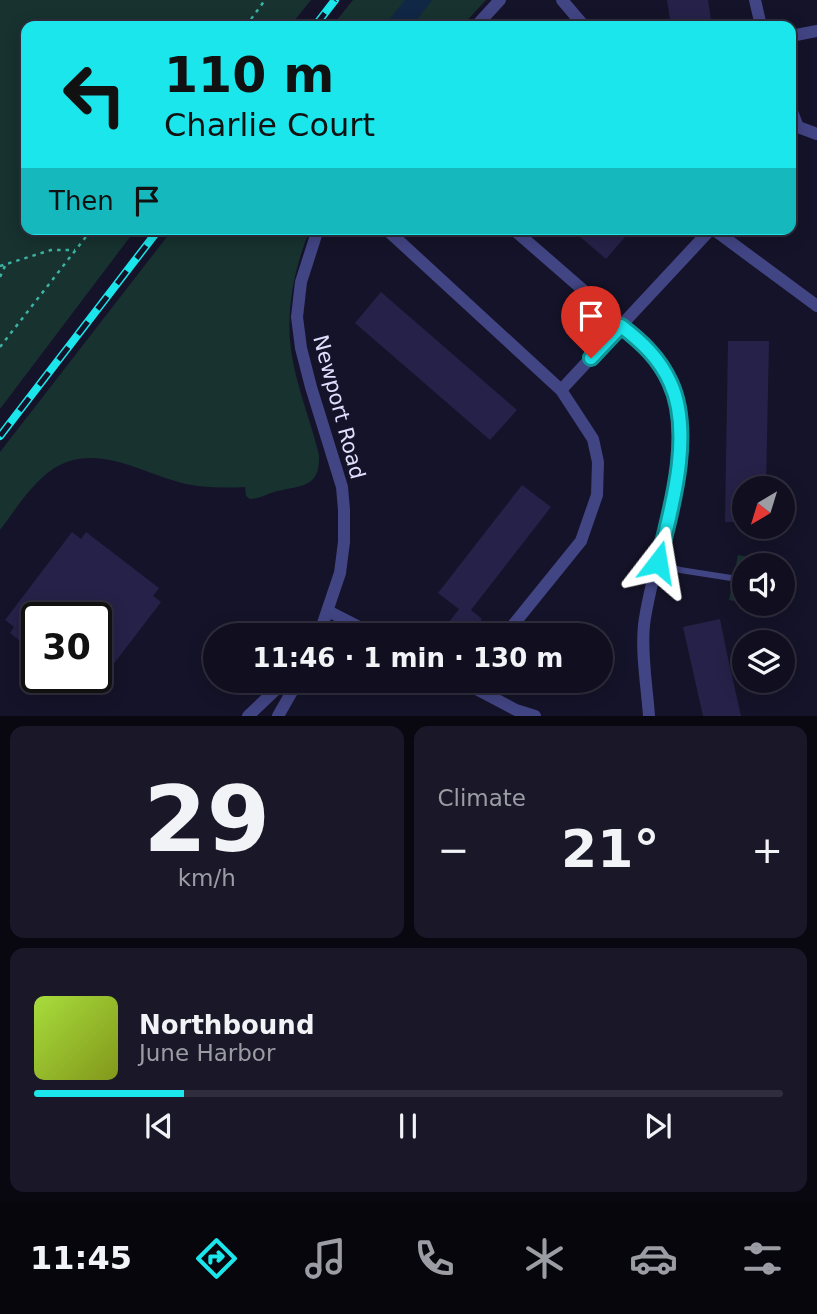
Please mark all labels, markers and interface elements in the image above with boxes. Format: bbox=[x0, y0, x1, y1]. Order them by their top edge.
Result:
text: 110 m bbox=[164, 47, 334, 104]
icon: left bbox=[49, 49, 140, 140]
text: Charlie Court bbox=[164, 106, 375, 144]
icon: arrive bbox=[128, 182, 166, 220]
text: Then bbox=[49, 186, 114, 216]
pin bbox=[561, 286, 621, 358]
icon: arrive bbox=[572, 297, 610, 335]
street label: Newport Road bbox=[308, 332, 370, 482]
north arrow bbox=[732, 476, 794, 539]
map controls bbox=[732, 476, 795, 693]
position arrow bbox=[621, 525, 695, 599]
button: sound bbox=[732, 553, 795, 616]
speed limit sign: 30 bbox=[21, 602, 112, 693]
button: layers bbox=[732, 630, 795, 693]
text: 11:46 · 1 min · 130 m bbox=[253, 643, 563, 673]
text: 29 bbox=[143, 767, 270, 872]
text: Climate bbox=[438, 785, 526, 811]
text: 21° bbox=[561, 819, 659, 879]
text: − bbox=[438, 828, 469, 872]
text: + bbox=[751, 828, 783, 872]
text: km/h bbox=[178, 865, 236, 891]
text: Northbound bbox=[139, 1010, 315, 1040]
text: June Harbor bbox=[139, 1040, 275, 1066]
icon: previous bbox=[140, 1107, 178, 1145]
icon: pause bbox=[389, 1107, 427, 1145]
icon: next bbox=[639, 1107, 677, 1145]
icon: directions bbox=[192, 1234, 241, 1283]
icon: music bbox=[301, 1234, 350, 1283]
icon: phone bbox=[410, 1234, 459, 1283]
icon: climate bbox=[520, 1234, 569, 1283]
icon: car bbox=[629, 1234, 678, 1283]
icon: filters bbox=[738, 1234, 787, 1283]
text: 11:45 bbox=[30, 1239, 132, 1277]

